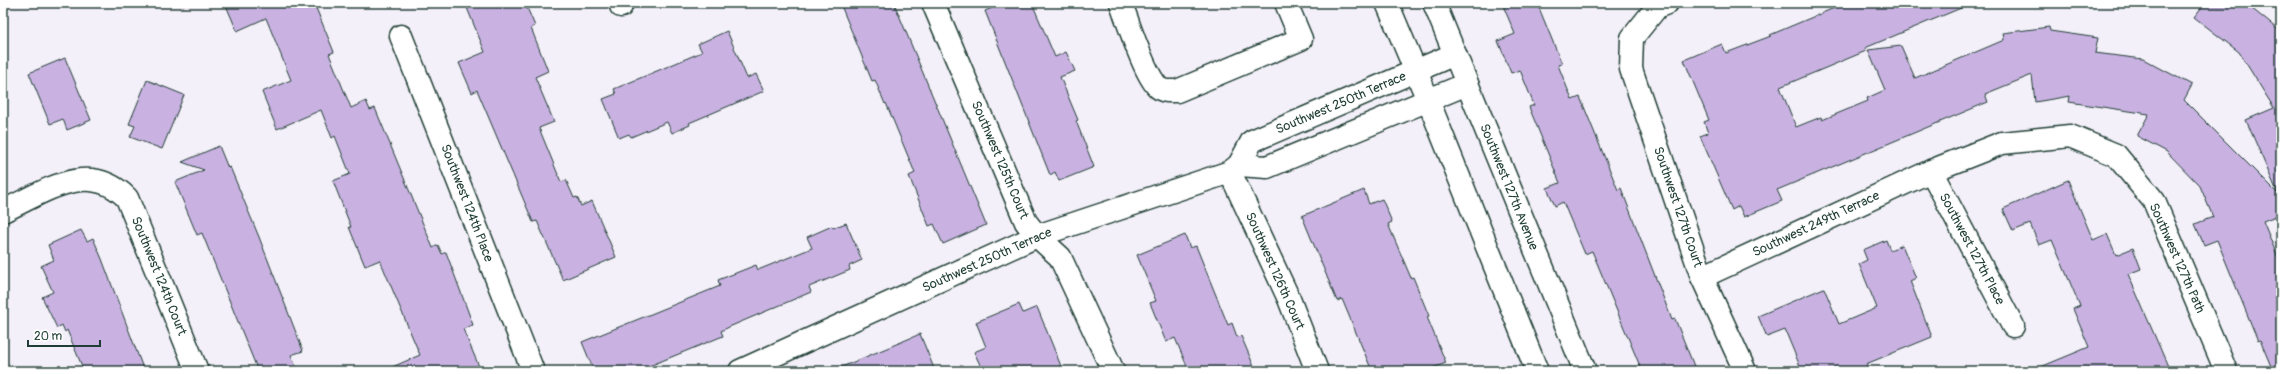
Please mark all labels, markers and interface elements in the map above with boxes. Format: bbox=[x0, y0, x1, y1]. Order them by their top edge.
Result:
street label: Southwest 250th Terrace bbox=[1273, 68, 1409, 138]
street label: Southwest 125th Court bbox=[968, 99, 1032, 222]
street label: Southwest 127th Avenue bbox=[1476, 121, 1542, 253]
street label: Southwest 124th Place bbox=[437, 142, 497, 265]
street label: Southwest 127th Court bbox=[1650, 145, 1706, 270]
street label: Southwest 249th Terrace bbox=[1750, 187, 1883, 260]
street label: Southwest 127th Place bbox=[1936, 190, 2008, 308]
street label: Southwest 127th Path bbox=[2146, 201, 2208, 315]
street label: Southwest 126th Court bbox=[1242, 210, 1308, 333]
street label: Southwest 124th Court bbox=[128, 214, 190, 339]
street label: Southwest 250th Terrace bbox=[920, 224, 1055, 296]
scale bar bbox=[28, 322, 100, 348]
text: 20 m bbox=[34, 329, 63, 344]

